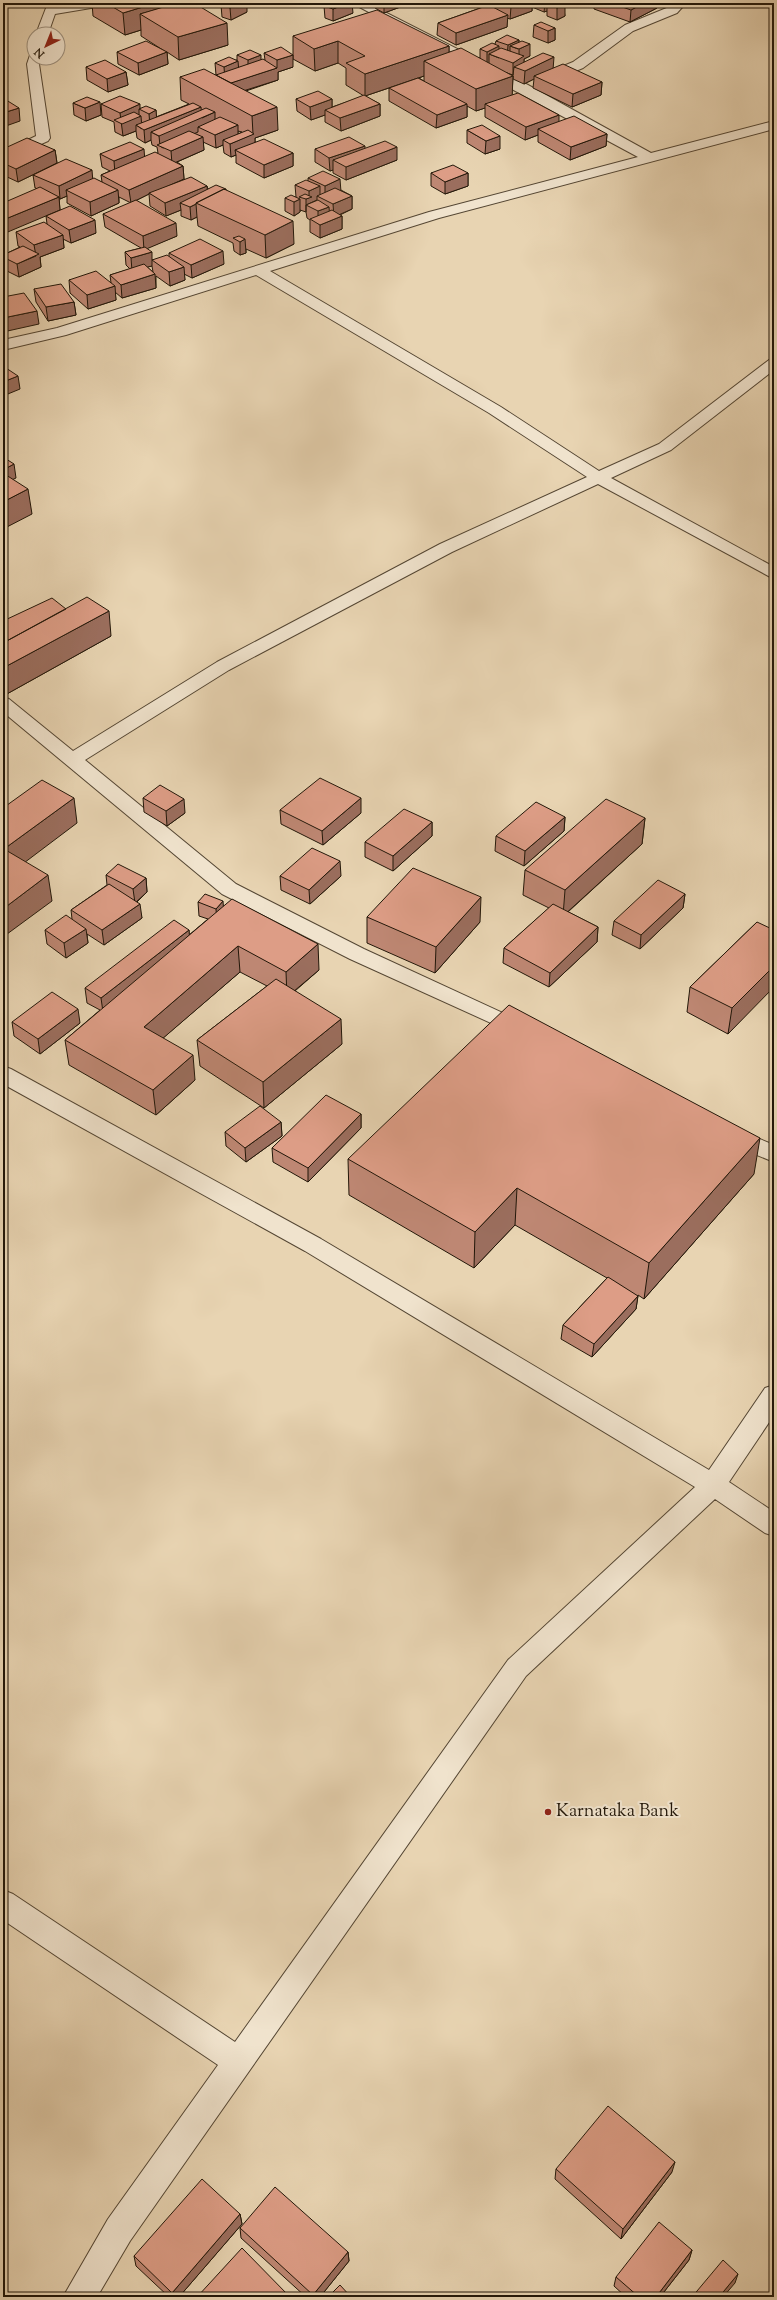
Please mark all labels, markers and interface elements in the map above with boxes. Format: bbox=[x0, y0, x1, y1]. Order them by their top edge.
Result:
north arrow bbox=[26, 26, 66, 66]
text: N bbox=[31, 44, 49, 62]
place label: Karnataka Bank bbox=[556, 1799, 679, 1825]
marker: Karnataka Bank bbox=[543, 1807, 553, 1817]

